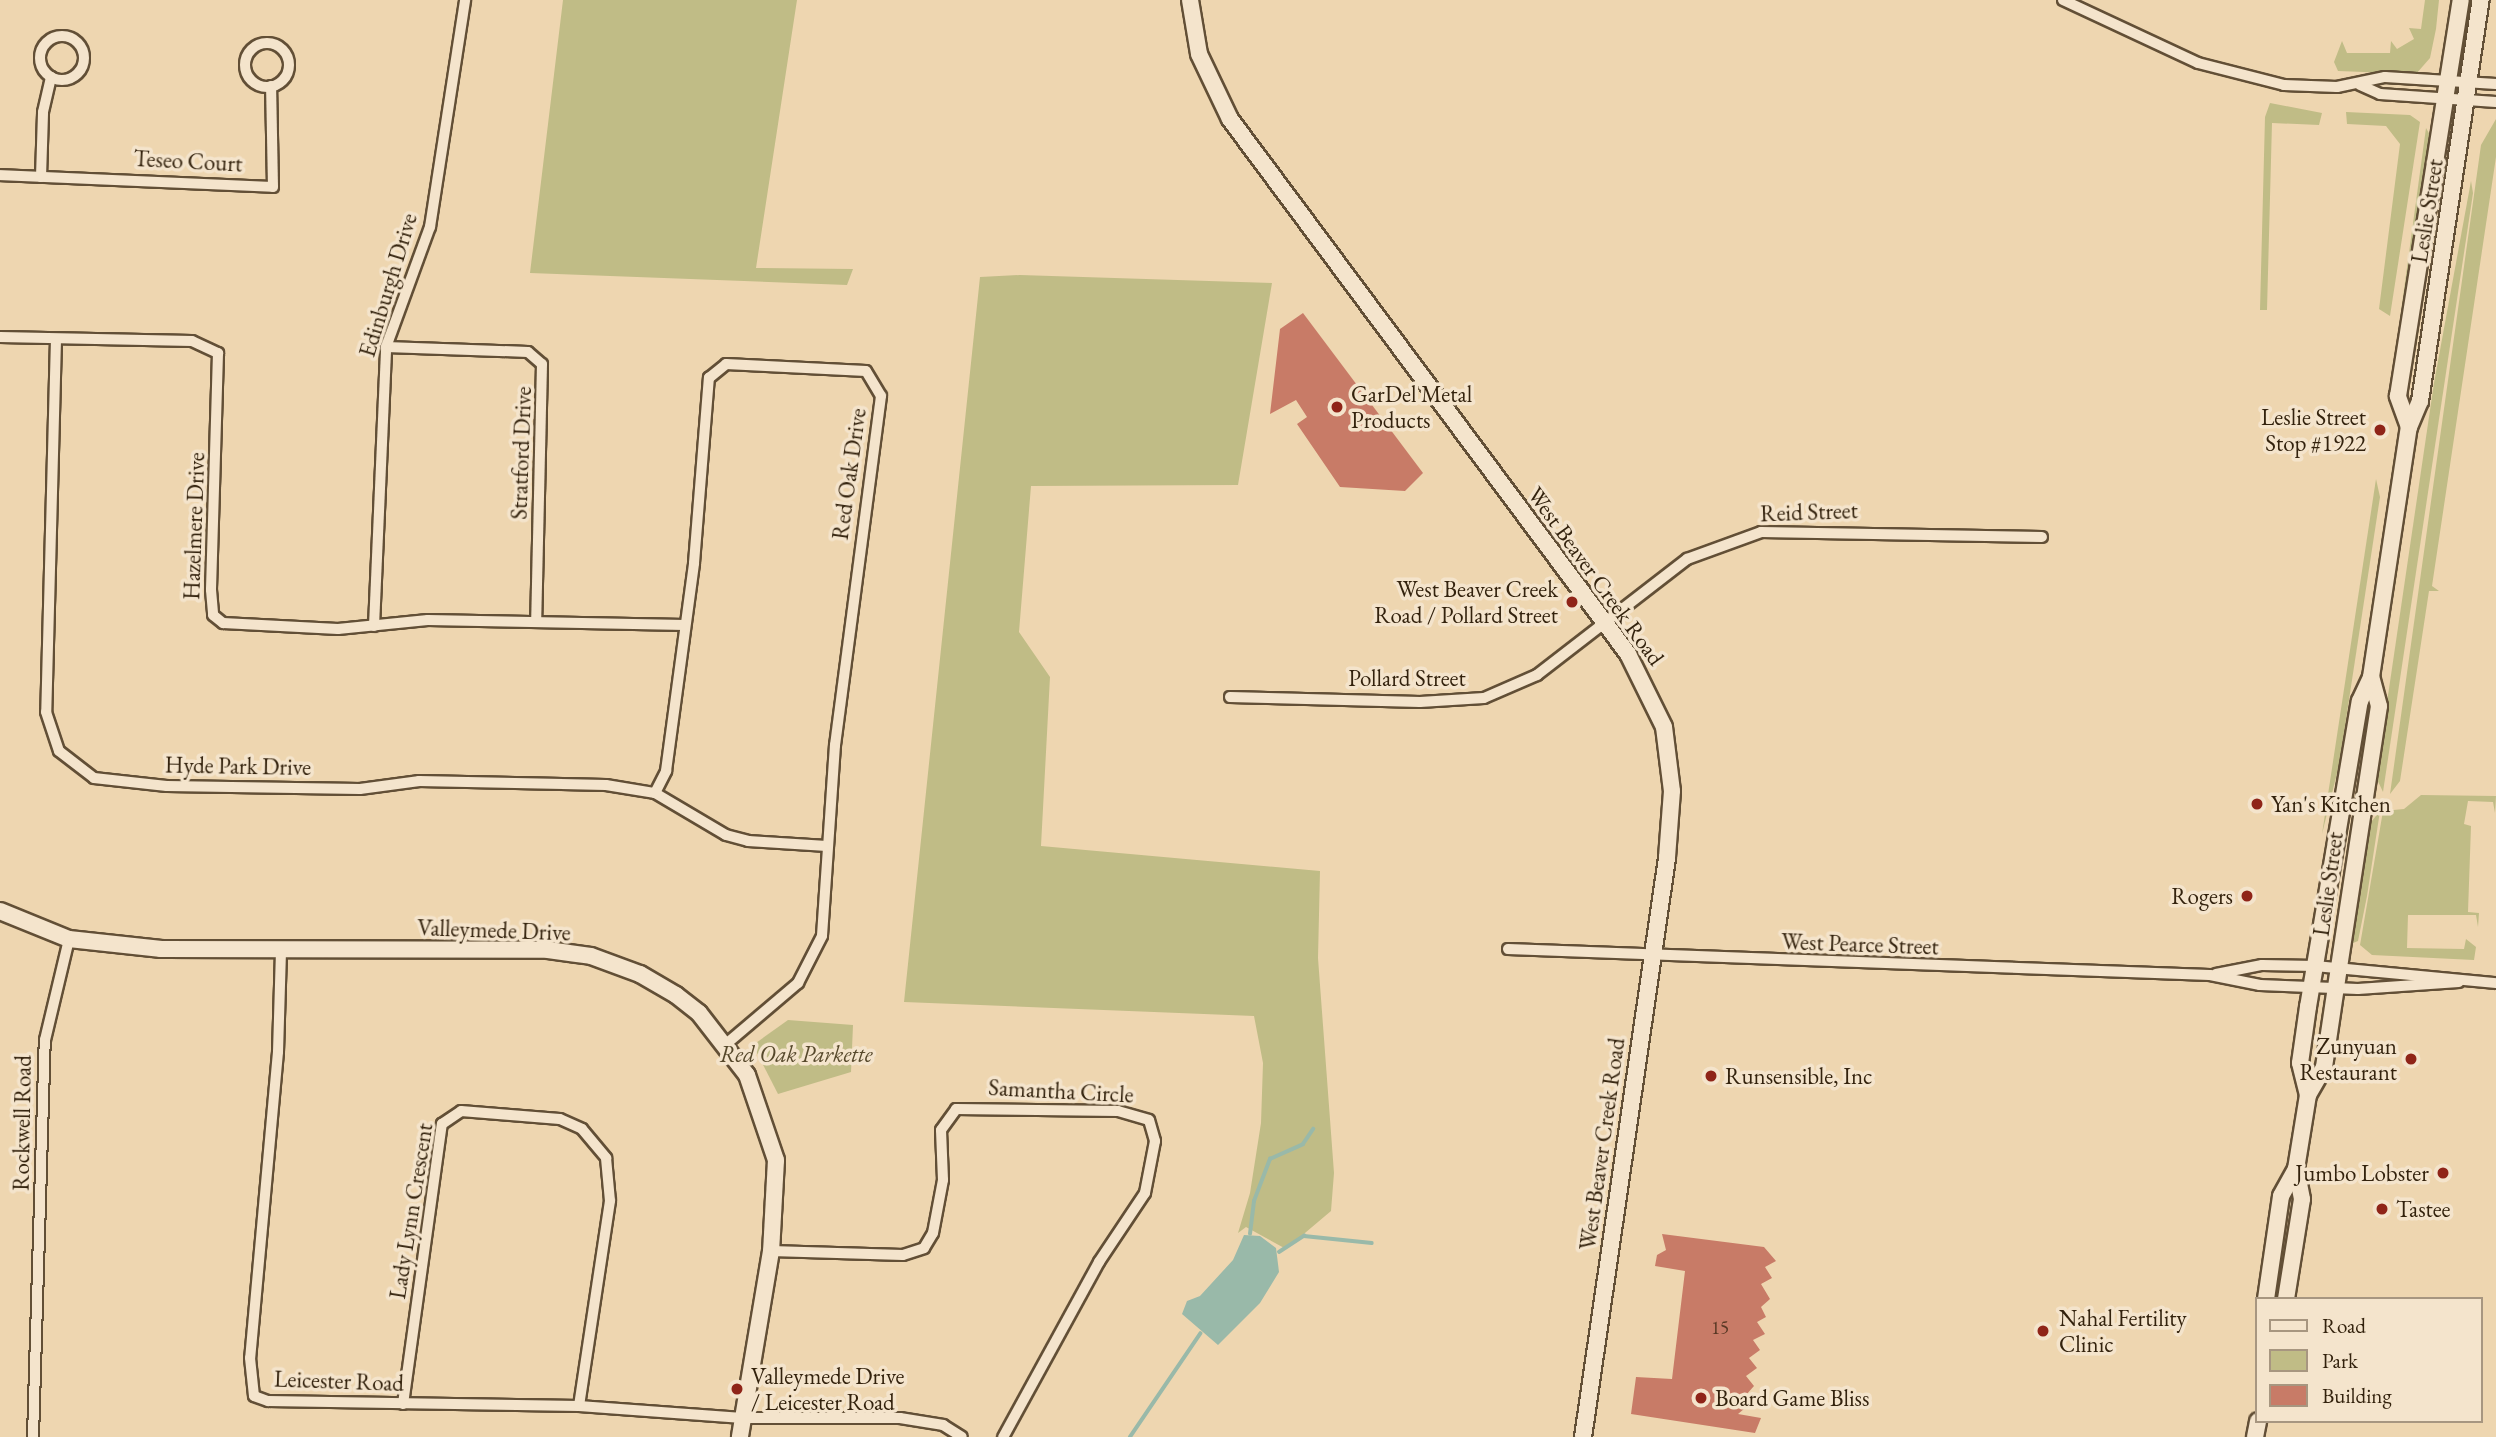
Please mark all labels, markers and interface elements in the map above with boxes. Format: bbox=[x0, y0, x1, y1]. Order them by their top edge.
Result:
street label: Teseo Court bbox=[133, 144, 243, 178]
street label: Leslie Street bbox=[2405, 157, 2449, 265]
street label: Edinburgh Drive bbox=[353, 210, 423, 360]
place label: GarDel Metal Products bbox=[1351, 380, 1472, 434]
street label: Stratford Drive bbox=[505, 386, 537, 520]
marker: GarDel Metal Products bbox=[1329, 399, 1345, 415]
place label: Leslie Street Stop #1922 bbox=[2261, 403, 2366, 457]
street label: Red Oak Drive bbox=[826, 406, 872, 542]
marker: Leslie Street Stop #1922 bbox=[2372, 422, 2388, 438]
street label: Hazelmere Drive bbox=[178, 452, 210, 600]
street label: West Beaver Creek Road bbox=[1522, 481, 1670, 671]
street label: Reid Street bbox=[1760, 497, 1858, 527]
place label: West Beaver Creek Road / Pollard Street bbox=[1374, 575, 1558, 629]
marker: West Beaver Creek Road / Pollard Street bbox=[1564, 594, 1580, 610]
street label: Pollard Street bbox=[1348, 664, 1466, 692]
street label: Hyde Park Drive bbox=[165, 751, 311, 781]
place label: Yan's Kitchen bbox=[2271, 790, 2391, 818]
marker: Yan's Kitchen bbox=[2249, 796, 2265, 812]
street label: Leslie Street bbox=[2307, 830, 2349, 938]
place label: Rogers bbox=[2171, 882, 2233, 910]
marker: Rogers bbox=[2239, 888, 2255, 904]
street label: Valleymede Drive bbox=[417, 914, 571, 946]
street label: West Pearce Street bbox=[1781, 927, 1939, 961]
place label: Zunyuan Restaurant bbox=[2299, 1032, 2397, 1086]
street label: West Beaver Creek Road bbox=[1573, 1036, 1631, 1252]
park label: Red Oak Parkette bbox=[719, 1040, 873, 1068]
marker: Zunyuan Restaurant bbox=[2403, 1051, 2419, 1067]
street label: Rockwell Road bbox=[7, 1055, 37, 1191]
place label: Runsensible, Inc bbox=[1725, 1062, 1872, 1090]
marker: Runsensible, Inc bbox=[1703, 1068, 1719, 1084]
street label: Samantha Circle bbox=[988, 1073, 1134, 1109]
street label: Lady Lynn Crescent bbox=[383, 1121, 439, 1301]
place label: Jumbo Lobster bbox=[2295, 1159, 2429, 1187]
marker: Jumbo Lobster bbox=[2435, 1165, 2451, 1181]
place label: Tastee bbox=[2396, 1195, 2451, 1223]
marker: Tastee bbox=[2374, 1201, 2390, 1217]
legend bbox=[2254, 1297, 2482, 1423]
place label: Nahal Fertility Clinic bbox=[2059, 1304, 2187, 1358]
text: Road bbox=[2322, 1312, 2366, 1339]
house number: 15 bbox=[1711, 1317, 1729, 1339]
marker: Nahal Fertility Clinic bbox=[2033, 1321, 2053, 1341]
text: Park bbox=[2322, 1347, 2358, 1374]
place label: Valleymede Drive / Leicester Road bbox=[751, 1362, 904, 1416]
street label: Leicester Road bbox=[274, 1365, 404, 1397]
marker: Valleymede Drive / Leicester Road bbox=[729, 1381, 745, 1397]
text: Building bbox=[2322, 1382, 2392, 1409]
place label: Board Game Bliss bbox=[1715, 1384, 1869, 1412]
marker: Board Game Bliss bbox=[1693, 1390, 1709, 1406]

